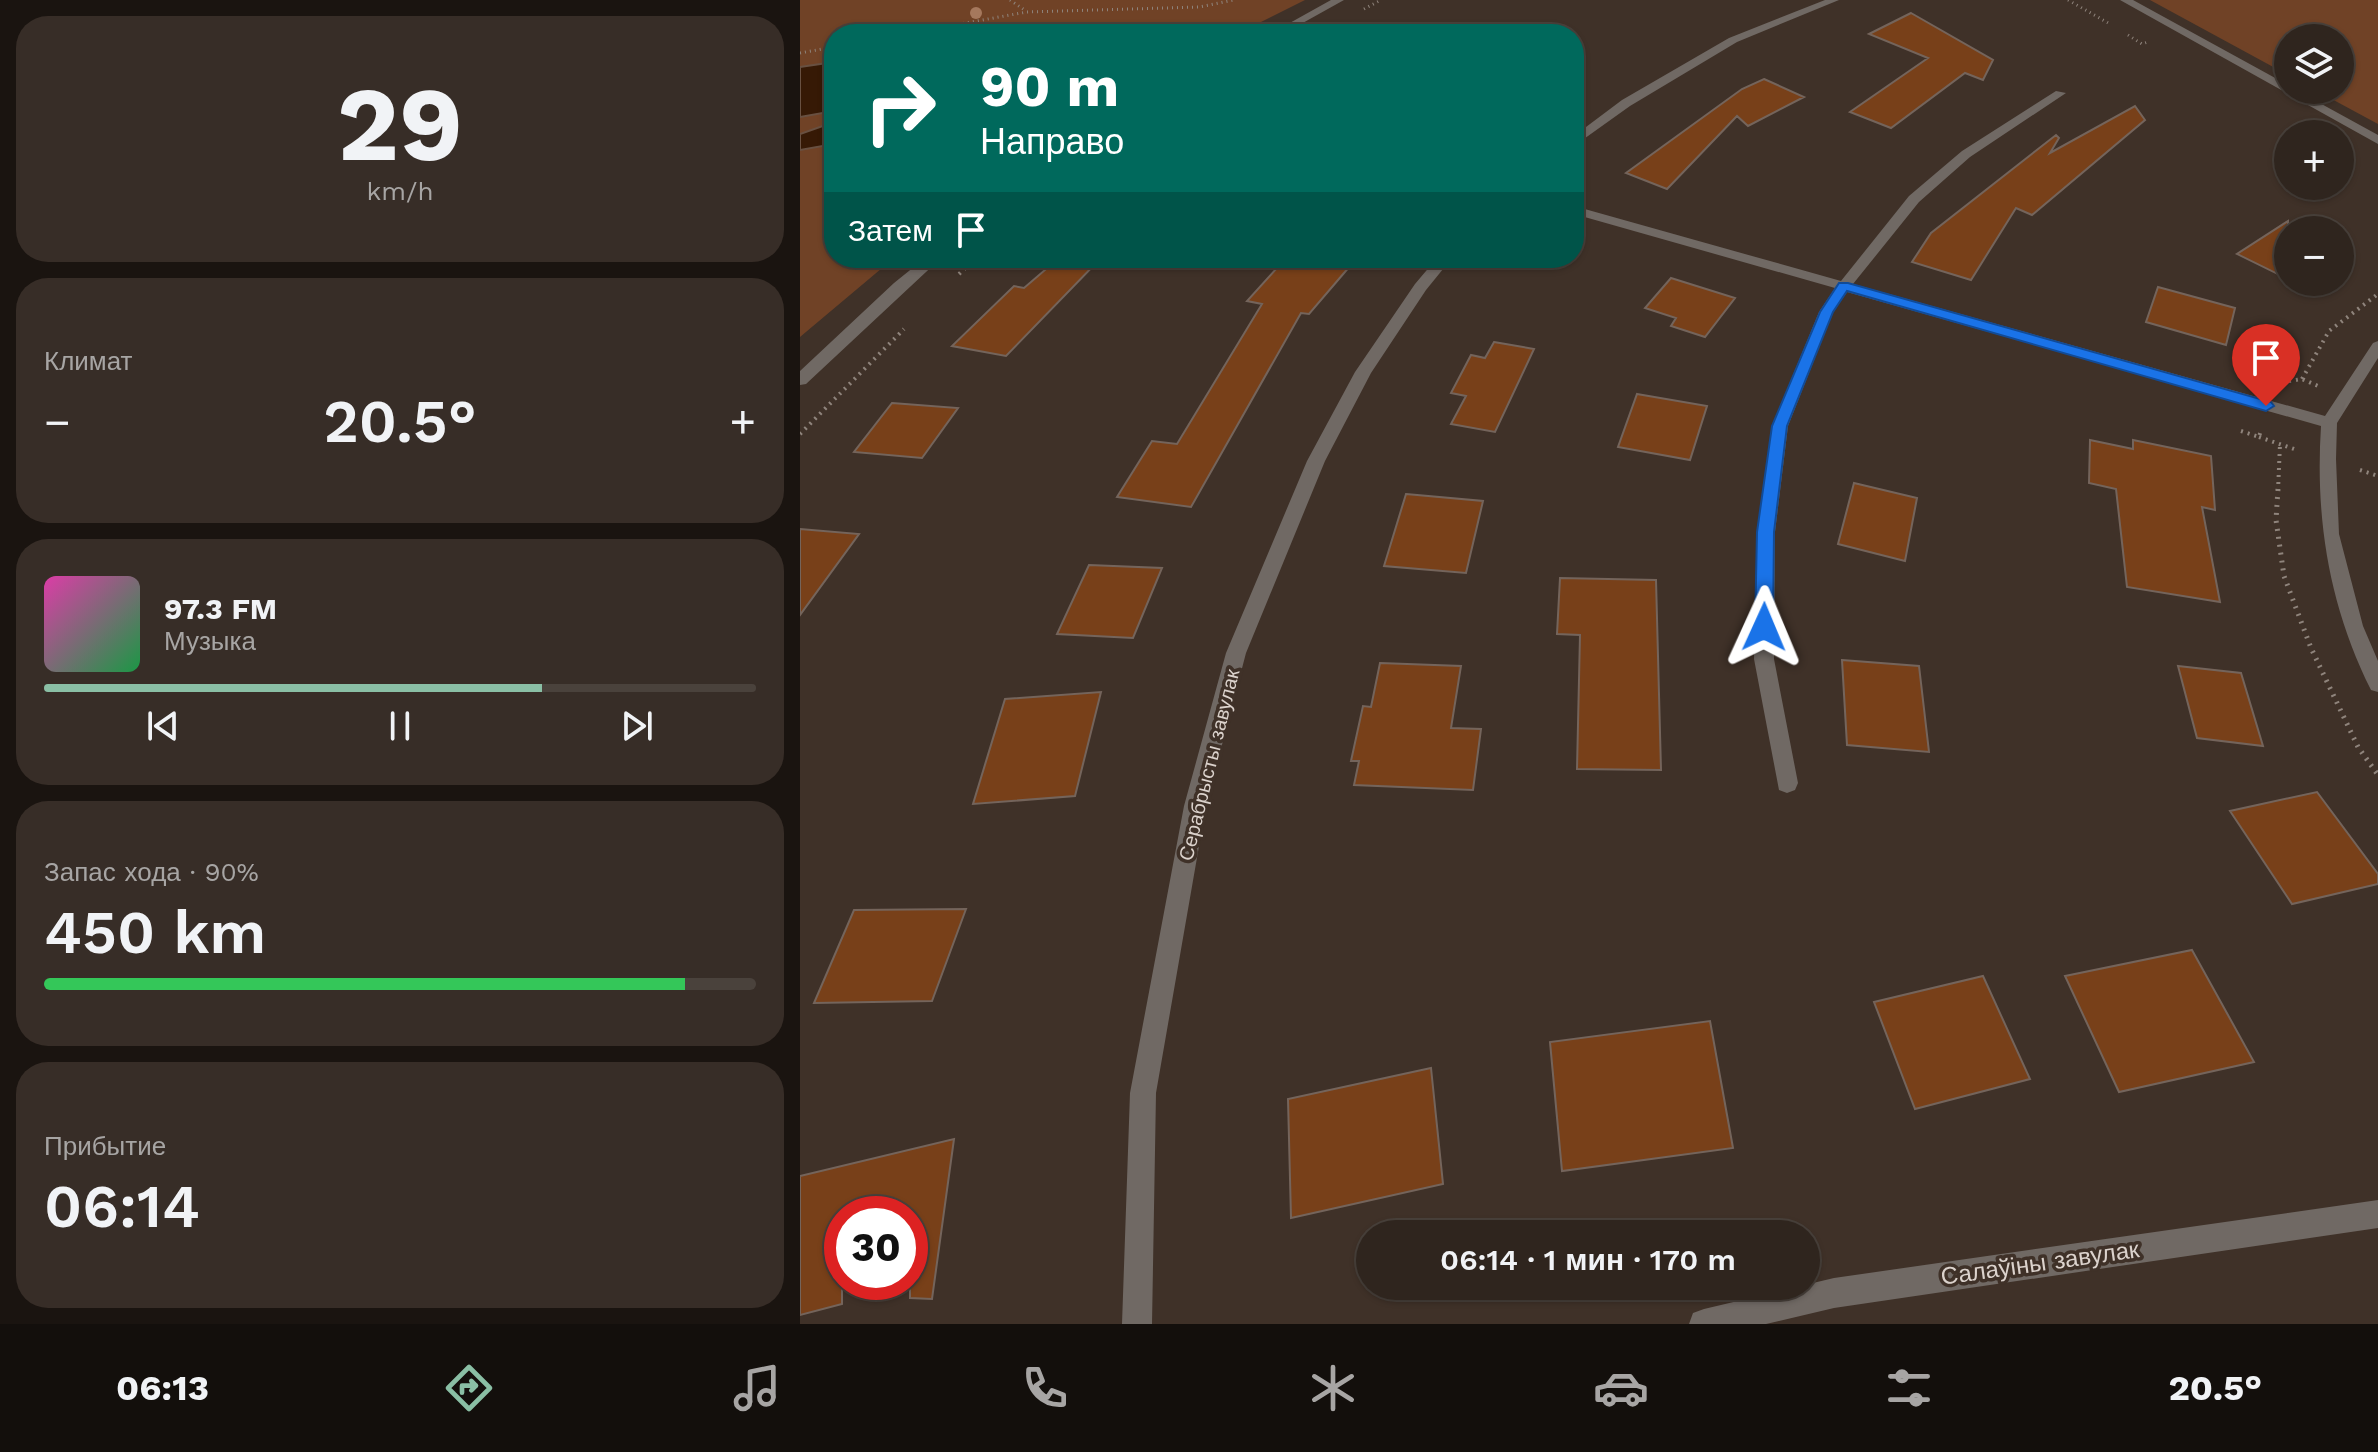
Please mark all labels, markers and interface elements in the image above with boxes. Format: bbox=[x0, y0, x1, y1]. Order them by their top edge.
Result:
map controls bbox=[2274, 24, 2354, 296]
button: layers bbox=[2274, 24, 2354, 104]
text: 90 m bbox=[980, 54, 1119, 120]
icon: right bbox=[848, 56, 952, 160]
text: 29 bbox=[337, 63, 463, 185]
button: + bbox=[2274, 120, 2354, 200]
text: Направо bbox=[980, 121, 1124, 163]
text: km/h bbox=[367, 176, 433, 206]
icon: arrive bbox=[949, 208, 993, 252]
text: Затем bbox=[848, 213, 933, 248]
button: − bbox=[2274, 216, 2354, 296]
pin bbox=[2232, 324, 2300, 406]
icon: arrive bbox=[2244, 336, 2288, 380]
text: Климат bbox=[44, 346, 133, 376]
text: 20.5° bbox=[323, 386, 477, 457]
text: − bbox=[44, 396, 71, 448]
text: + bbox=[729, 396, 756, 448]
position arrow bbox=[1722, 585, 1806, 669]
text: 97.3 FM bbox=[164, 591, 277, 626]
text: Музыка bbox=[164, 626, 256, 656]
street label: Серабрысты завулак bbox=[1174, 666, 1244, 863]
icon: previous bbox=[141, 704, 185, 748]
icon: pause bbox=[378, 704, 422, 748]
icon: next bbox=[615, 704, 659, 748]
text: Запас хода · 90% bbox=[44, 857, 259, 887]
text: 450 km bbox=[44, 897, 266, 968]
text: Прибытие bbox=[44, 1131, 166, 1161]
text: 06:14 bbox=[44, 1171, 200, 1242]
speed limit sign: 30 bbox=[824, 1196, 928, 1300]
street label: Салаўіны завулак bbox=[1939, 1235, 2142, 1291]
text: 06:14 · 1 мин · 170 m bbox=[1440, 1242, 1736, 1277]
icon: directions bbox=[441, 1360, 497, 1416]
icon: music bbox=[729, 1360, 785, 1416]
icon: phone bbox=[1017, 1360, 1073, 1416]
icon: climate bbox=[1305, 1360, 1361, 1416]
icon: car bbox=[1593, 1360, 1649, 1416]
icon: filters bbox=[1881, 1360, 1937, 1416]
text: 06:13 bbox=[116, 1367, 209, 1409]
text: 20.5° bbox=[2168, 1367, 2262, 1409]

